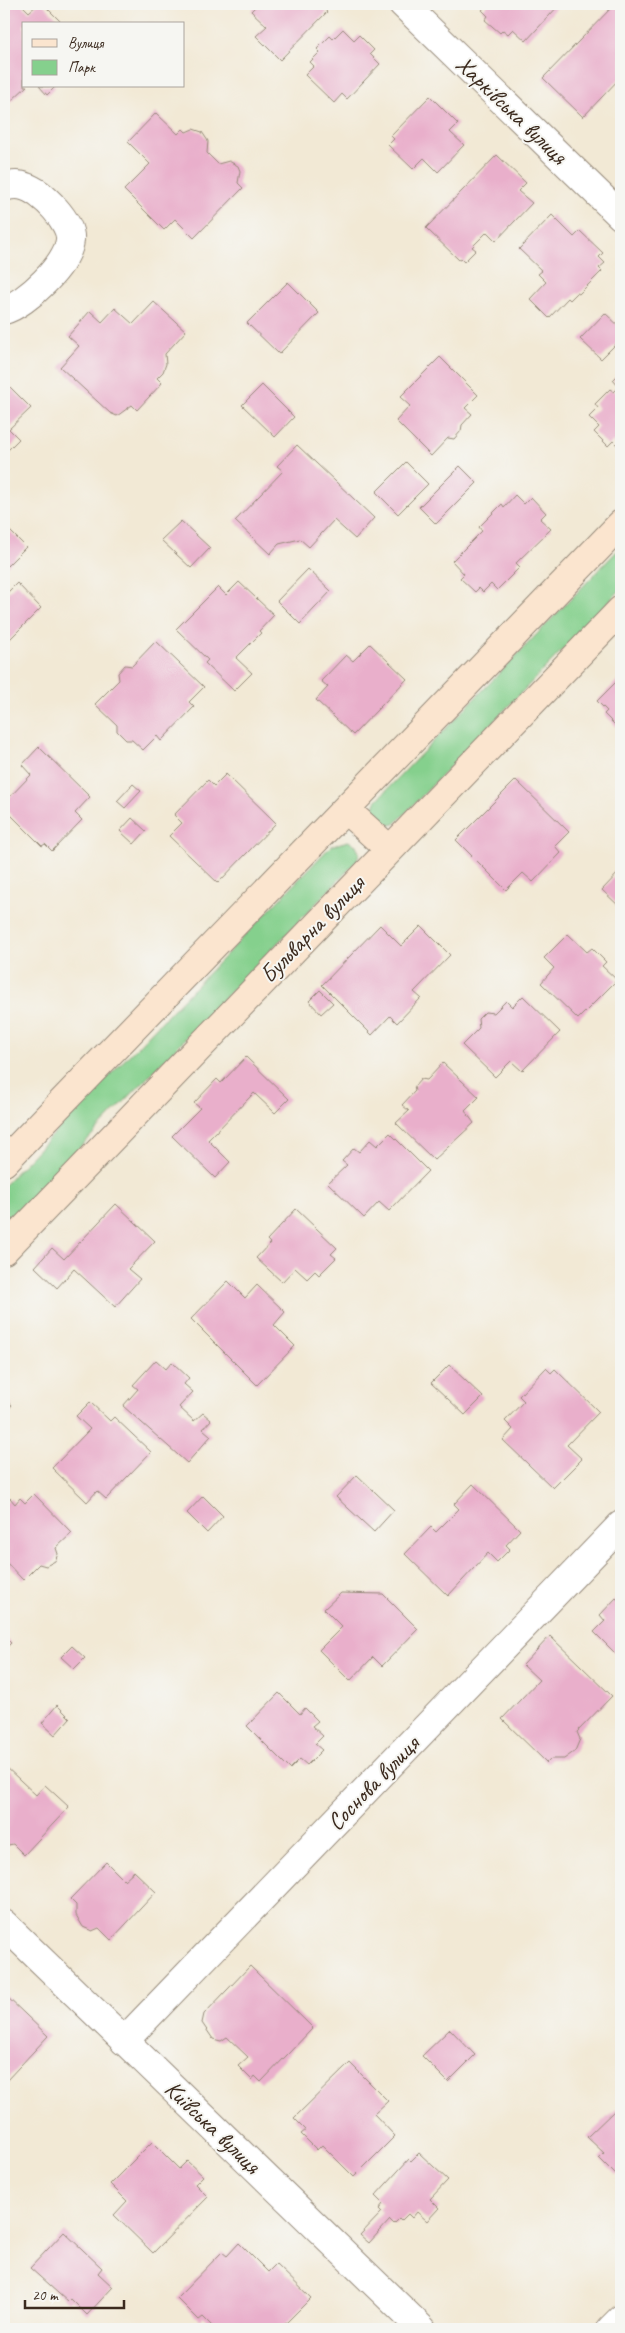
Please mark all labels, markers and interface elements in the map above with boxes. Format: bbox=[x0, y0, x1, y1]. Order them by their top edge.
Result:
legend bbox=[22, 22, 185, 88]
text: Вулиця bbox=[68, 34, 105, 53]
street label: Харківська вулиця bbox=[450, 49, 575, 172]
text: Парк bbox=[68, 58, 96, 77]
street label: Бульварна вулиця bbox=[253, 868, 372, 989]
street label: Соснова вулиця bbox=[321, 1728, 427, 1837]
street label: Київська вулиця bbox=[159, 2074, 268, 2181]
scale bar bbox=[25, 2278, 124, 2310]
text: 20 m bbox=[32, 2286, 59, 2305]

